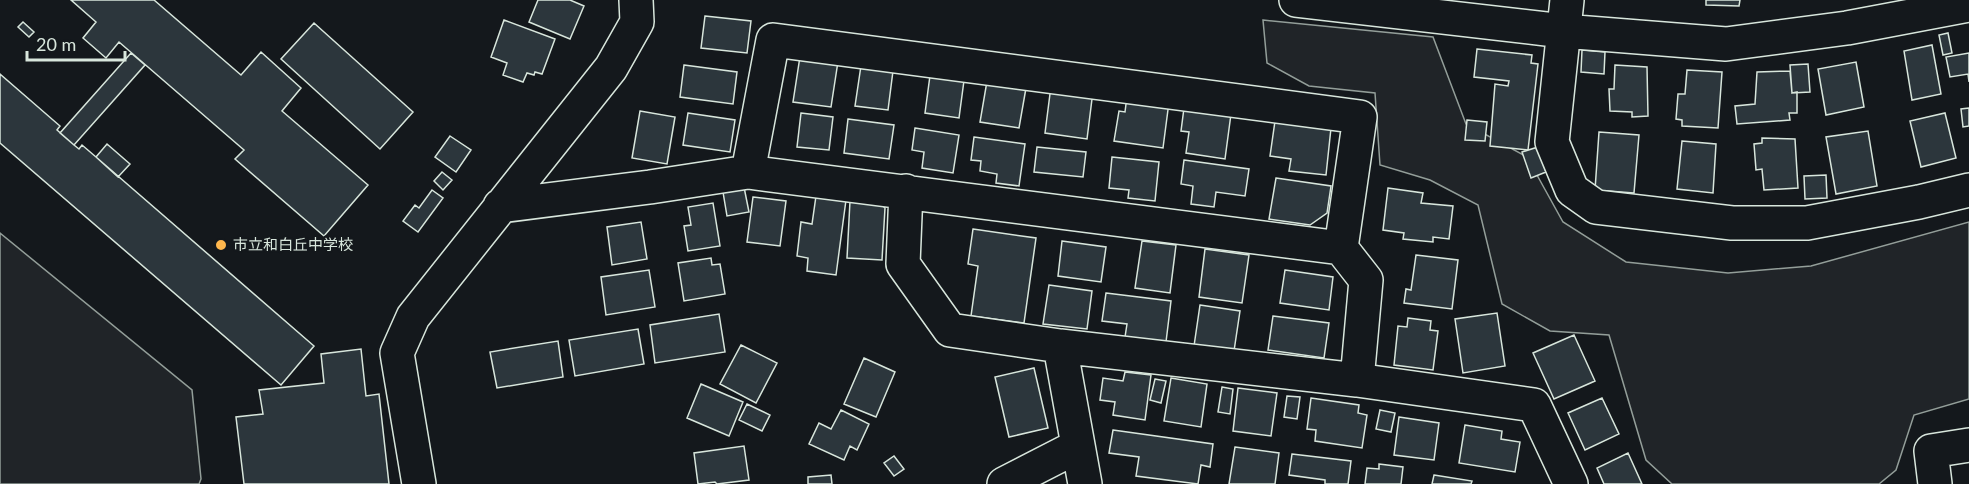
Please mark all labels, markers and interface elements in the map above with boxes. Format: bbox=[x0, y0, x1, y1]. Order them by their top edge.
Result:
scale bar bbox=[27, 24, 124, 62]
text: 20 m bbox=[36, 33, 76, 55]
place label: 市立和白丘中学校 bbox=[233, 235, 353, 253]
marker: 市立和白丘中学校 bbox=[214, 238, 228, 252]

